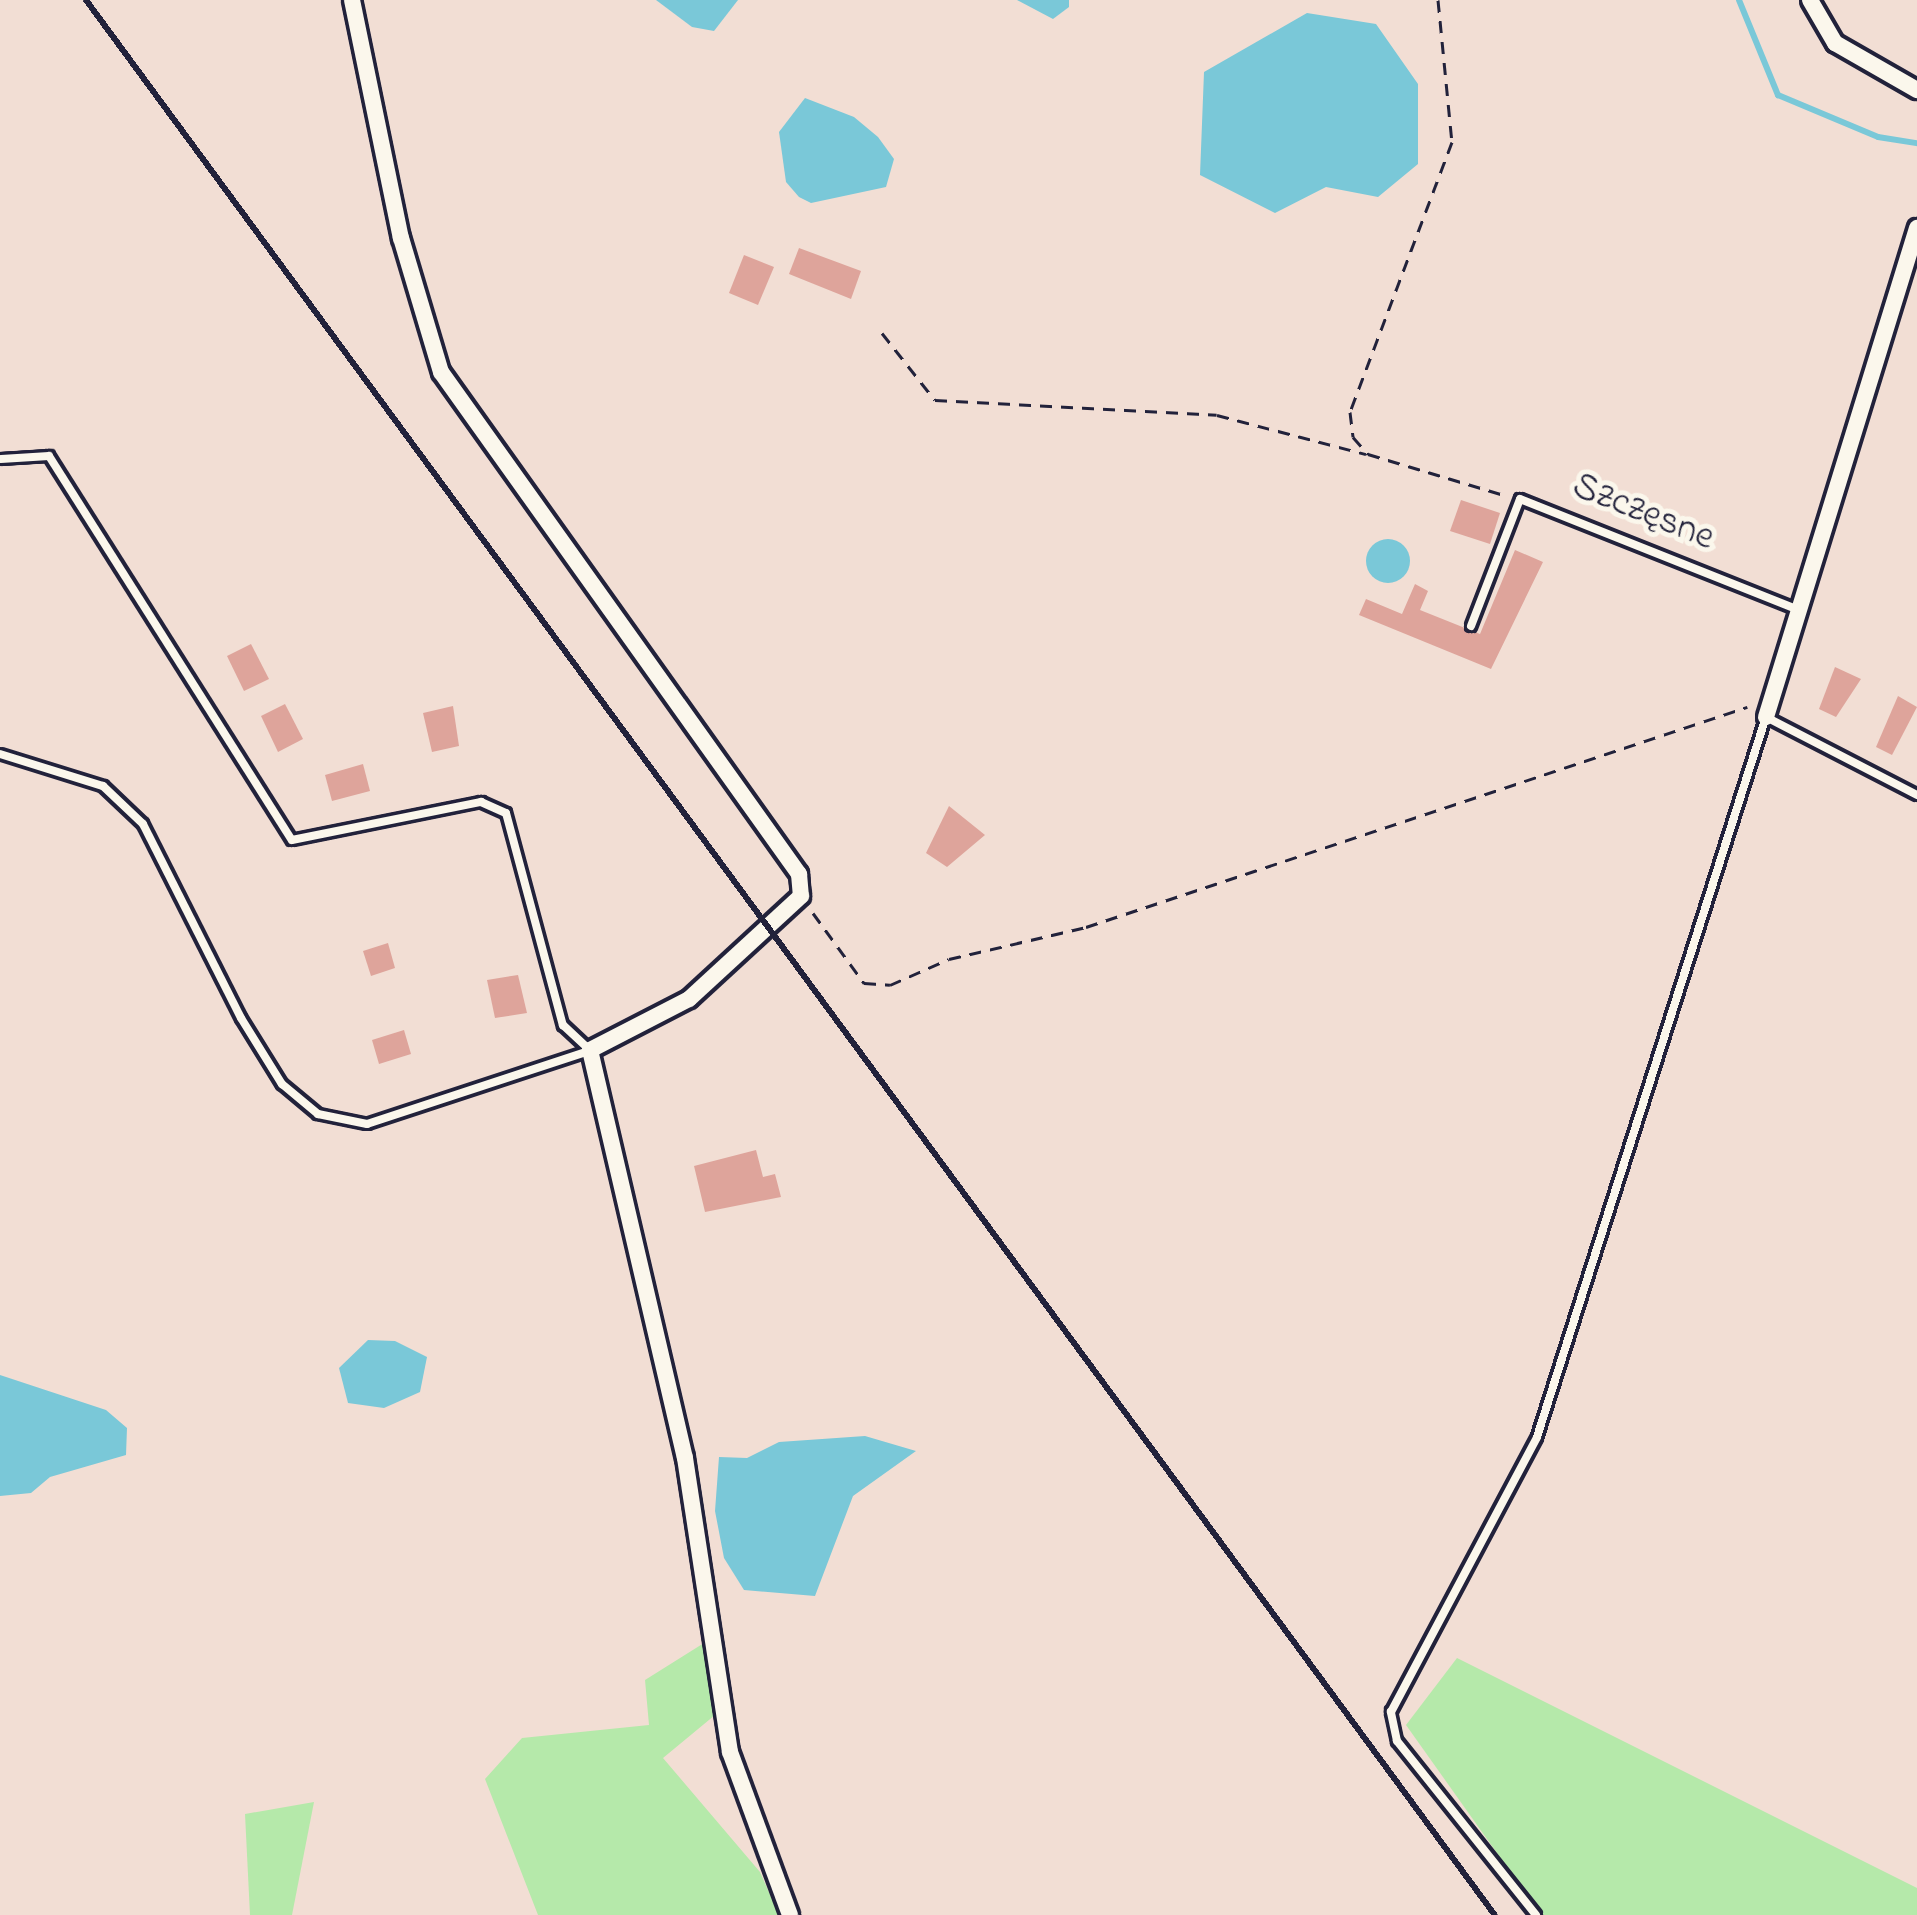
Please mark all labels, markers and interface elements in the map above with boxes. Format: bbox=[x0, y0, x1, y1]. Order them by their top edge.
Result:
street label: Szczęsne bbox=[1565, 463, 1721, 563]

